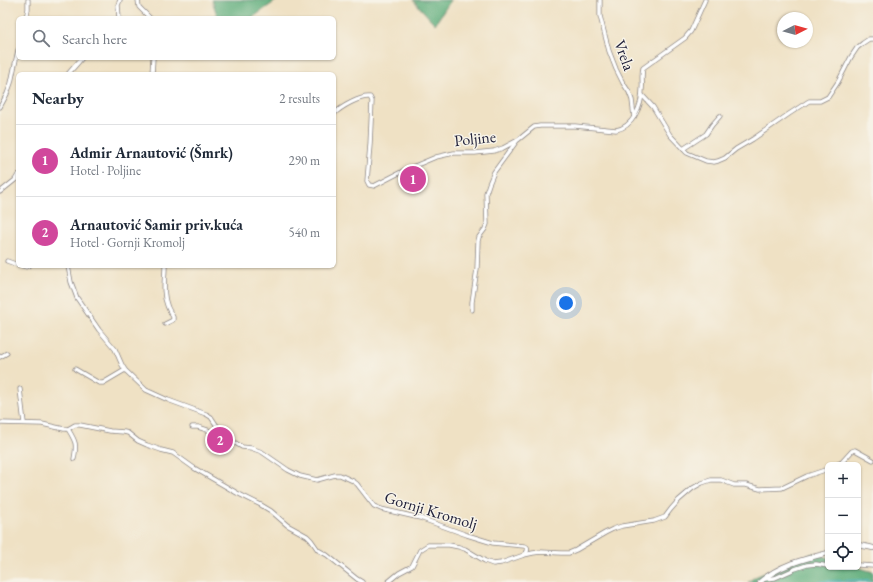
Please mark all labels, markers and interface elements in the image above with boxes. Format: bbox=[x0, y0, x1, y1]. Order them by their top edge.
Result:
north arrow bbox=[777, 12, 813, 48]
search box bbox=[16, 16, 336, 60]
icon: search bbox=[30, 27, 52, 49]
text: Search here bbox=[62, 29, 127, 48]
street label: Vrela bbox=[609, 37, 640, 74]
text: Nearby bbox=[32, 87, 84, 109]
text: 2 results bbox=[279, 90, 320, 107]
street label: Poljine bbox=[453, 126, 497, 151]
text: Admir Arnautović (Šmrk) bbox=[70, 143, 233, 162]
text: 1 bbox=[42, 152, 48, 169]
text: 290 m bbox=[289, 152, 320, 169]
text: Hotel · Poljine bbox=[70, 162, 141, 179]
pin: 1 bbox=[400, 164, 426, 194]
text: Arnautović Samir priv.kuća bbox=[70, 215, 243, 234]
text: 2 bbox=[42, 224, 48, 241]
text: 540 m bbox=[289, 224, 320, 241]
text: Hotel · Gornji Kromolj bbox=[70, 234, 185, 251]
your location bbox=[556, 293, 576, 313]
pin: 2 bbox=[207, 425, 233, 455]
map controls bbox=[825, 462, 861, 570]
button: + bbox=[825, 462, 861, 498]
street label: Gornji Kromolj bbox=[382, 486, 480, 535]
button: − bbox=[825, 498, 861, 534]
button: locate bbox=[825, 534, 861, 570]

